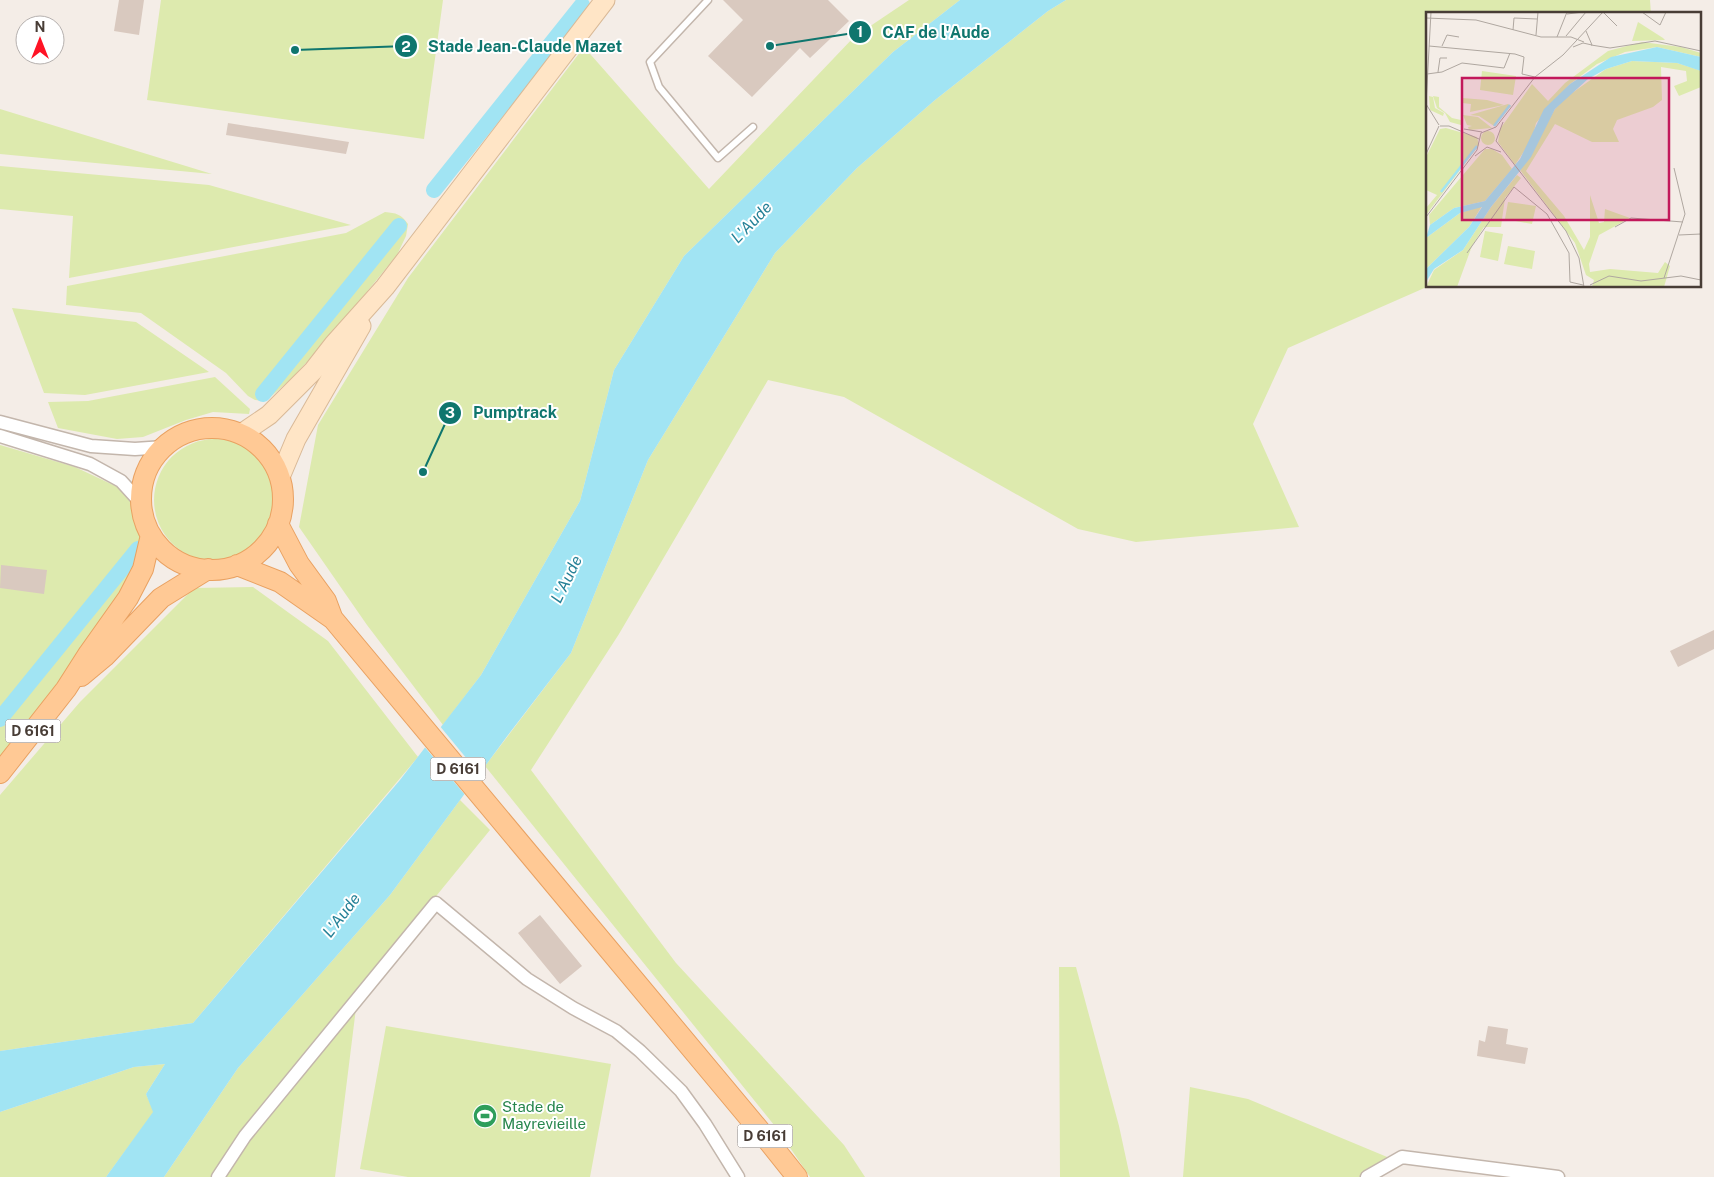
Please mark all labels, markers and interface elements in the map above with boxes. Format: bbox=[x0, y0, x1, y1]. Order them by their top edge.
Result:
inset map bbox=[1426, 12, 1702, 288]
north arrow bbox=[15, 15, 65, 65]
callout: CAF de l'Aude bbox=[847, 17, 1000, 48]
text: N bbox=[35, 19, 45, 35]
text: 1 bbox=[857, 23, 863, 40]
text: CAF de l'Aude bbox=[882, 23, 990, 42]
callout: Stade Jean-Claude Mazet bbox=[393, 31, 633, 62]
text: Stade Jean-Claude Mazet bbox=[428, 37, 623, 56]
text: 2 bbox=[401, 38, 411, 55]
water label: L'Aude bbox=[727, 197, 776, 247]
callout: Pumptrack bbox=[438, 397, 567, 428]
text: Pumptrack bbox=[473, 403, 557, 422]
text: 3 bbox=[445, 404, 455, 421]
water label: L'Aude bbox=[547, 552, 586, 606]
road number: D 6161 bbox=[5, 719, 60, 742]
road number: D 6161 bbox=[430, 758, 486, 781]
water label: L'Aude bbox=[319, 889, 364, 941]
place label: Stade de Mayrevieille bbox=[502, 1098, 586, 1132]
sports icon: Stade de Mayrevieille bbox=[472, 1103, 498, 1129]
road number: D 6161 bbox=[738, 1124, 792, 1148]

